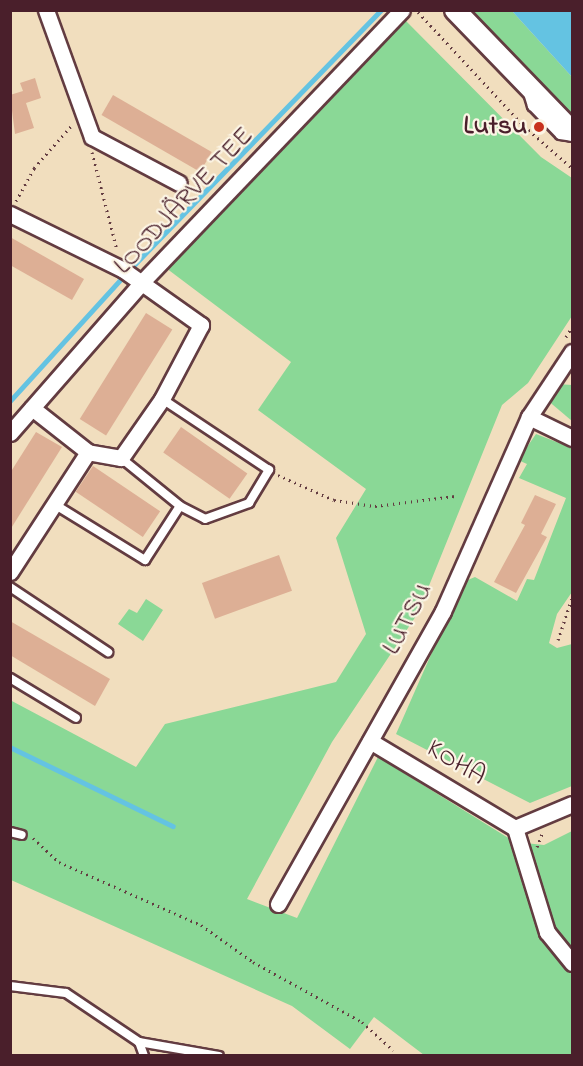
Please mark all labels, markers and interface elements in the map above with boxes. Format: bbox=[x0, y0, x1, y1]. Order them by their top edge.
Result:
place label: Lutsu bbox=[463, 111, 527, 143]
street label: LOODJÄRVE TEE bbox=[107, 120, 261, 282]
marker: Lutsu bbox=[532, 120, 546, 134]
street label: LUTSU bbox=[376, 577, 440, 661]
street label: KOHA bbox=[421, 733, 491, 793]

